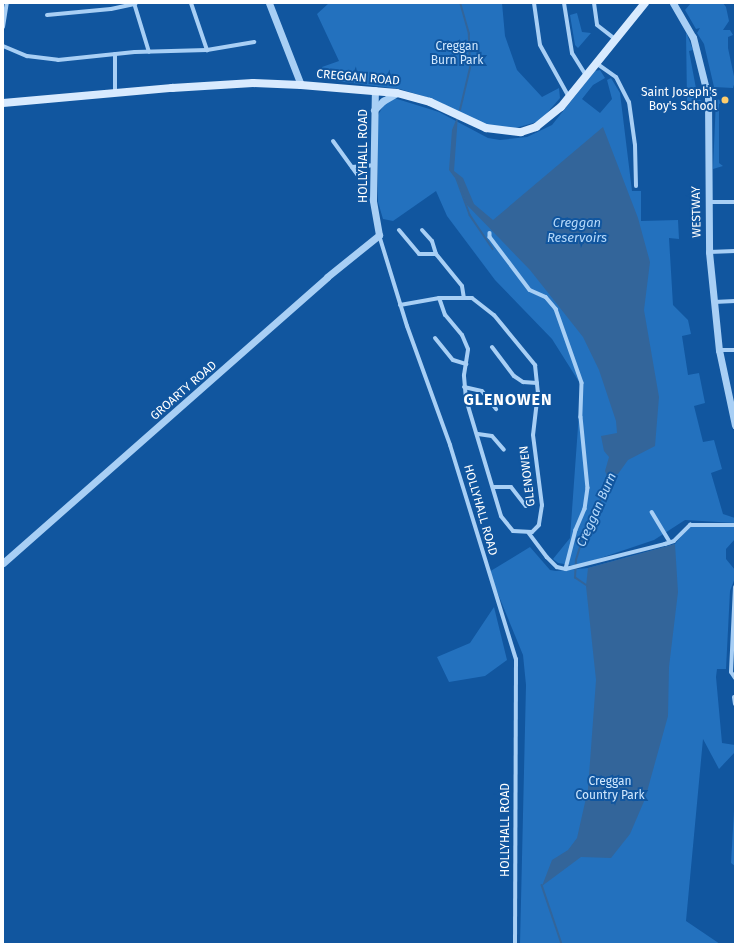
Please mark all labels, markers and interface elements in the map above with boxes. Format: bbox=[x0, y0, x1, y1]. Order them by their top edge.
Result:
park label: Creggan Burn Park bbox=[431, 40, 483, 68]
street label: CREGGAN ROAD bbox=[316, 67, 400, 89]
place label: Saint Joseph's Boy's School bbox=[641, 86, 717, 114]
marker: Saint Joseph's Boy's School bbox=[720, 95, 730, 105]
street label: HOLLYHALL ROAD bbox=[357, 109, 371, 203]
street label: WESTWAY bbox=[689, 186, 705, 238]
water label: Creggan Reservoirs bbox=[547, 216, 607, 247]
street label: GROARTY ROAD bbox=[148, 358, 220, 424]
district label: GLENOWEN bbox=[463, 390, 553, 410]
street label: GLENOWEN bbox=[517, 445, 539, 507]
street label: HOLLYHALL ROAD bbox=[460, 463, 500, 557]
water label: Creggan Burn bbox=[574, 471, 620, 549]
park label: Creggan Country Park bbox=[575, 775, 645, 803]
street label: HOLLYHALL ROAD bbox=[499, 783, 513, 877]

